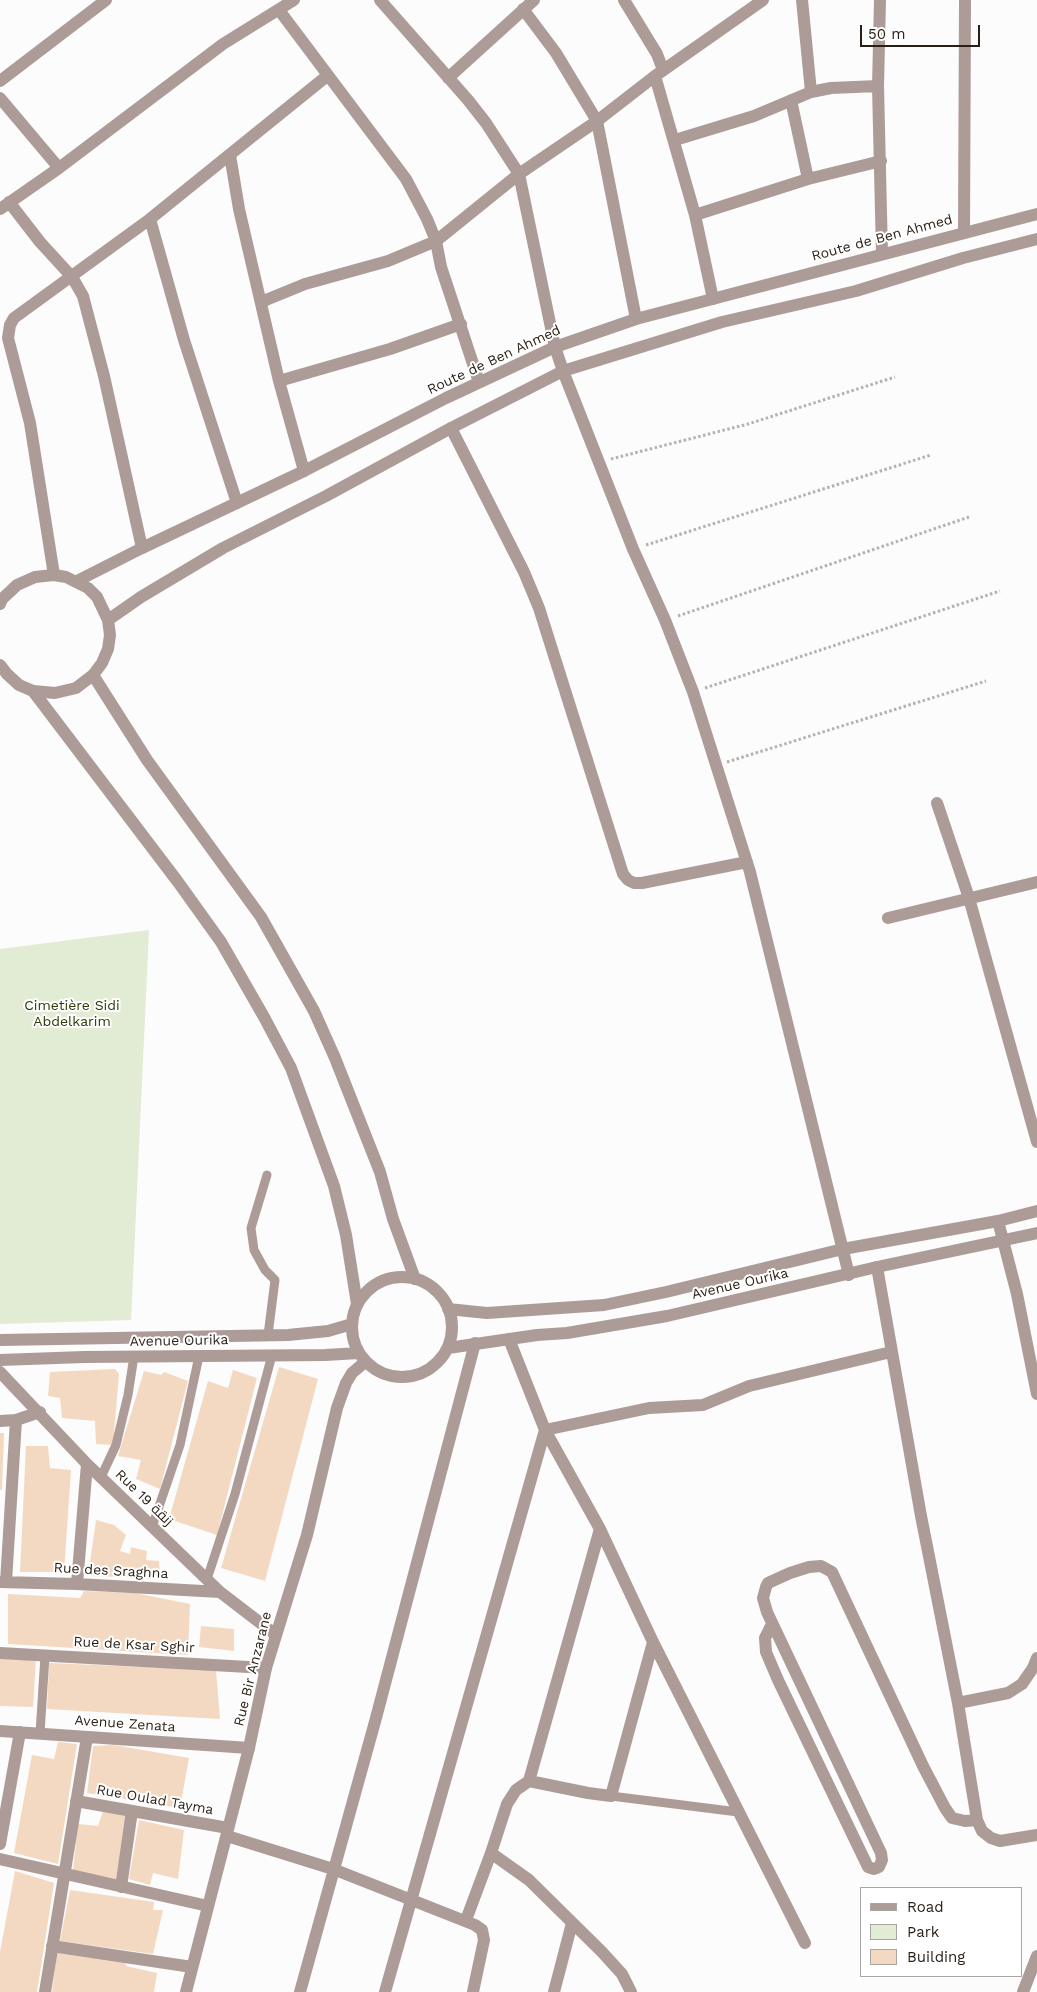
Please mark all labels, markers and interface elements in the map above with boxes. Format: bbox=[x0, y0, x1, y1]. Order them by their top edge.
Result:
scale bar bbox=[862, 15, 982, 47]
text: 50 m bbox=[868, 25, 905, 43]
street label: Route de Ben Ahmed bbox=[810, 211, 954, 265]
street label: Route de Ben Ahmed bbox=[425, 322, 563, 398]
park label: Cimetière Sidi Abdelkarim bbox=[24, 998, 120, 1030]
street label: Avenue Ourika bbox=[690, 1265, 790, 1303]
street label: Avenue Ourika bbox=[130, 1332, 228, 1350]
street label: Rue 19 زنقة bbox=[112, 1466, 176, 1530]
street label: Rue des Sraghna bbox=[53, 1560, 169, 1582]
street label: Rue Bir Anzarane bbox=[231, 1610, 275, 1728]
street label: Rue de Ksar Sghir bbox=[73, 1633, 195, 1657]
street label: Avenue Zenata bbox=[74, 1712, 176, 1736]
street label: Rue Oulad Tayma bbox=[95, 1781, 215, 1819]
legend bbox=[860, 1887, 1022, 1977]
text: Road bbox=[907, 1898, 944, 1916]
text: Park bbox=[907, 1923, 939, 1941]
text: Building bbox=[907, 1948, 965, 1966]

